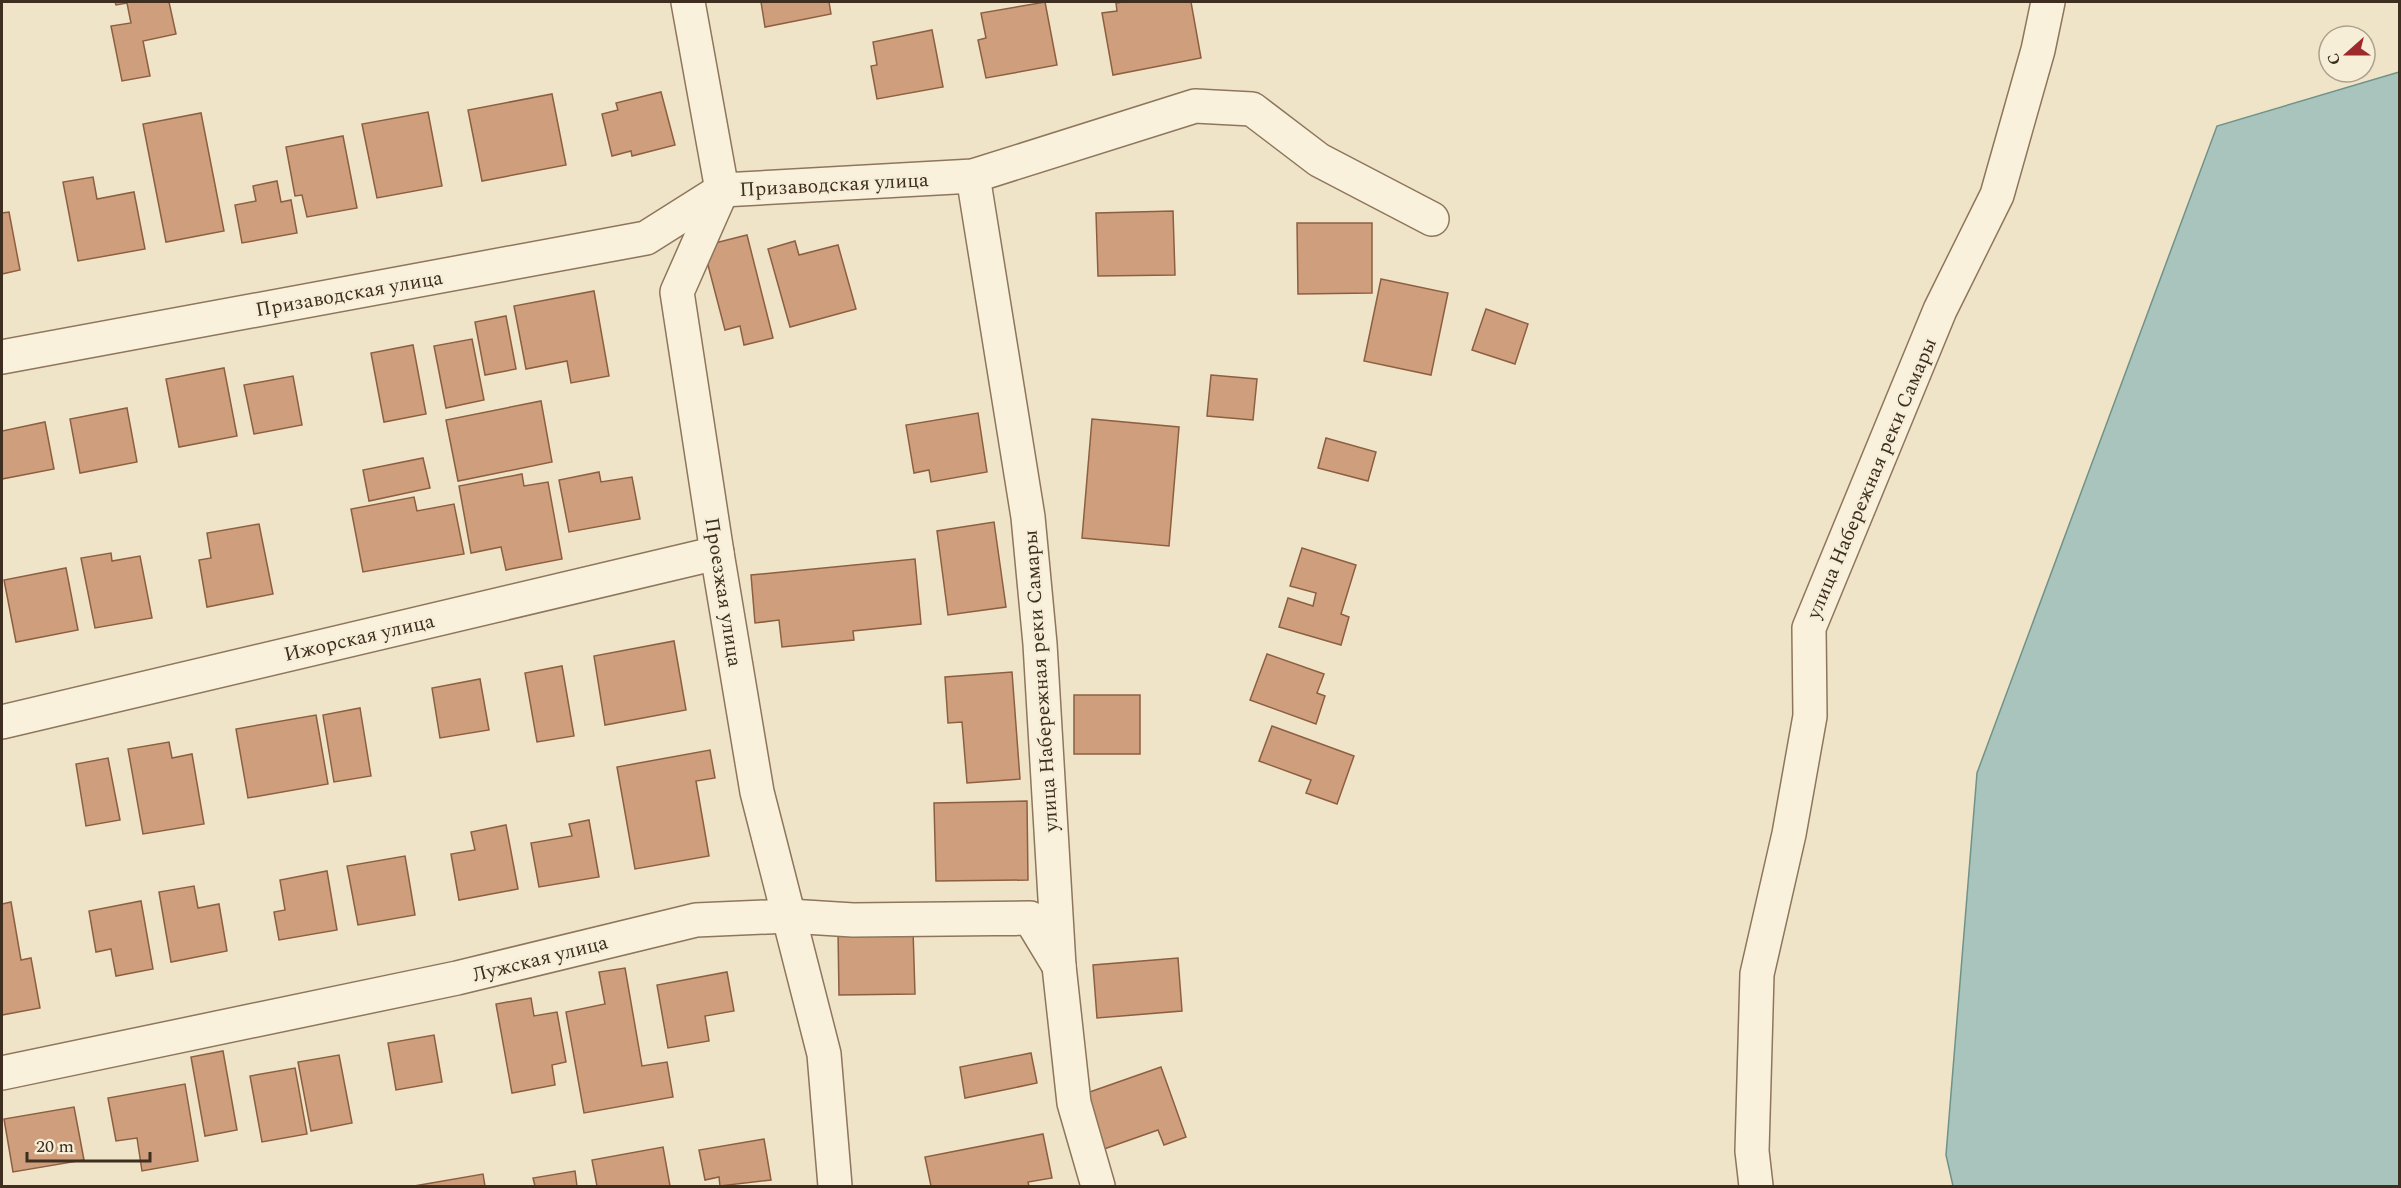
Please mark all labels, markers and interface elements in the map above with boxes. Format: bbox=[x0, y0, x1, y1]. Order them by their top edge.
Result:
north arrow bbox=[2317, 24, 2377, 84]
text: С bbox=[2321, 49, 2347, 69]
street label: Призаводская улица bbox=[739, 165, 930, 205]
street label: Призаводская улица bbox=[253, 263, 445, 325]
street label: улица Набережная реки Самары bbox=[1799, 333, 1945, 625]
street label: Проезжая улица bbox=[696, 515, 750, 669]
street label: улица Набережная реки Самары bbox=[1015, 529, 1067, 834]
street label: Ижорская улица bbox=[281, 606, 438, 670]
street label: Лужская улица bbox=[469, 928, 611, 990]
scale bar bbox=[27, 1125, 150, 1163]
text: 20 m bbox=[36, 1133, 74, 1160]

